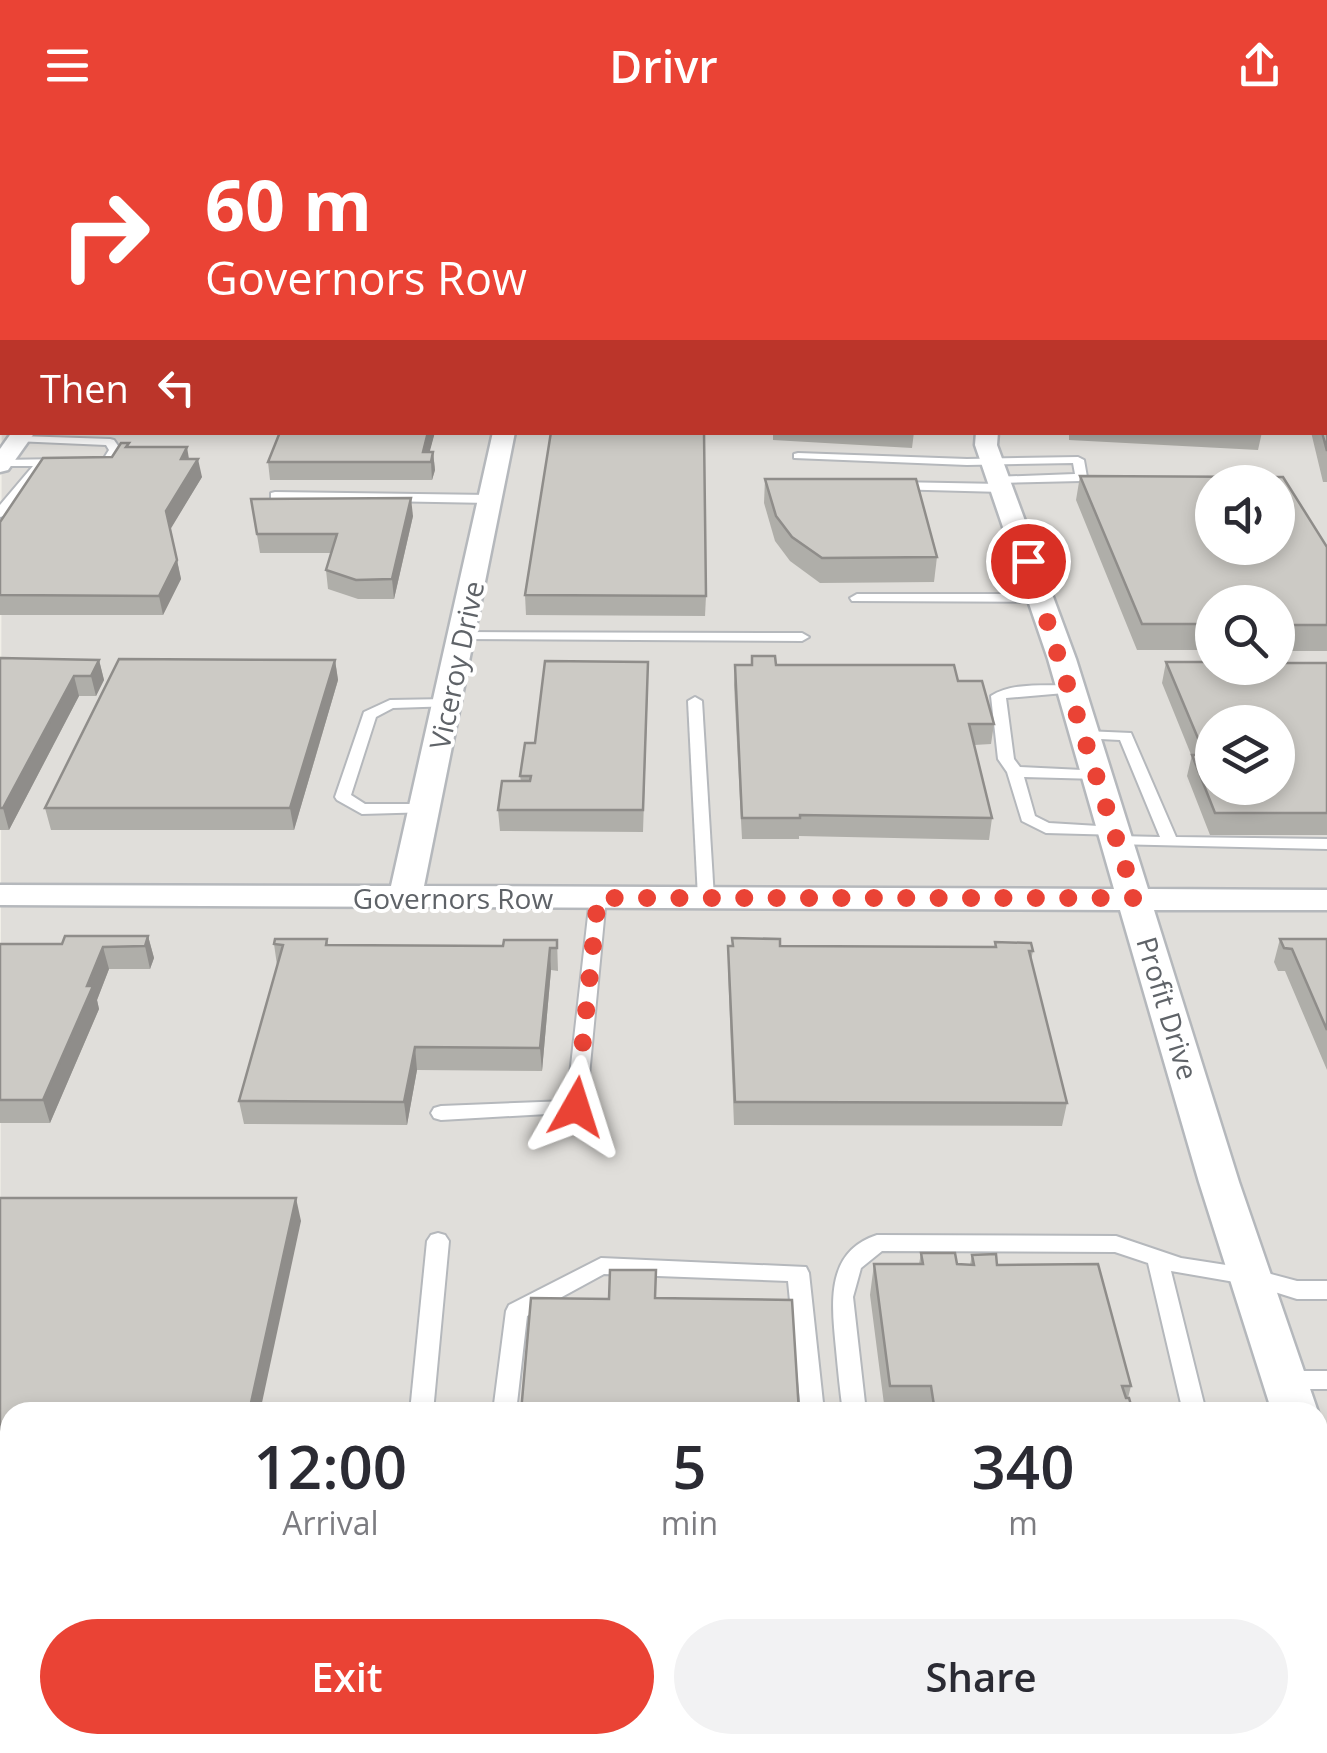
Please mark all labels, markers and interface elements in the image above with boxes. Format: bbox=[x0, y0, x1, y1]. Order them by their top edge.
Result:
text: Drivr bbox=[609, 35, 718, 96]
icon: menu bbox=[40, 38, 95, 93]
icon: share bbox=[1232, 38, 1287, 93]
text: 60 m bbox=[205, 156, 372, 252]
icon: right bbox=[40, 170, 170, 300]
text: Governors Row bbox=[205, 247, 527, 308]
icon: left bbox=[149, 360, 204, 415]
text: Then bbox=[40, 362, 129, 414]
map controls bbox=[1195, 465, 1295, 805]
button: sound bbox=[1195, 465, 1295, 565]
pin bbox=[986, 519, 1071, 604]
icon: arrive bbox=[1001, 534, 1056, 589]
street label: Viceroy Drive bbox=[420, 577, 492, 753]
button: search bbox=[1195, 585, 1295, 685]
button: layers bbox=[1195, 705, 1295, 805]
street label: Governors Row bbox=[353, 879, 553, 917]
street label: Profit Drive bbox=[1128, 932, 1208, 1084]
position arrow bbox=[524, 1055, 628, 1159]
text: 12:00 bbox=[254, 1425, 407, 1507]
text: 5 bbox=[672, 1425, 707, 1507]
text: 340 bbox=[972, 1425, 1074, 1507]
text: Arrival bbox=[282, 1501, 379, 1544]
text: min bbox=[661, 1501, 718, 1544]
text: m bbox=[1008, 1501, 1038, 1544]
button: Exit bbox=[40, 1619, 654, 1734]
button: Share bbox=[674, 1619, 1288, 1734]

